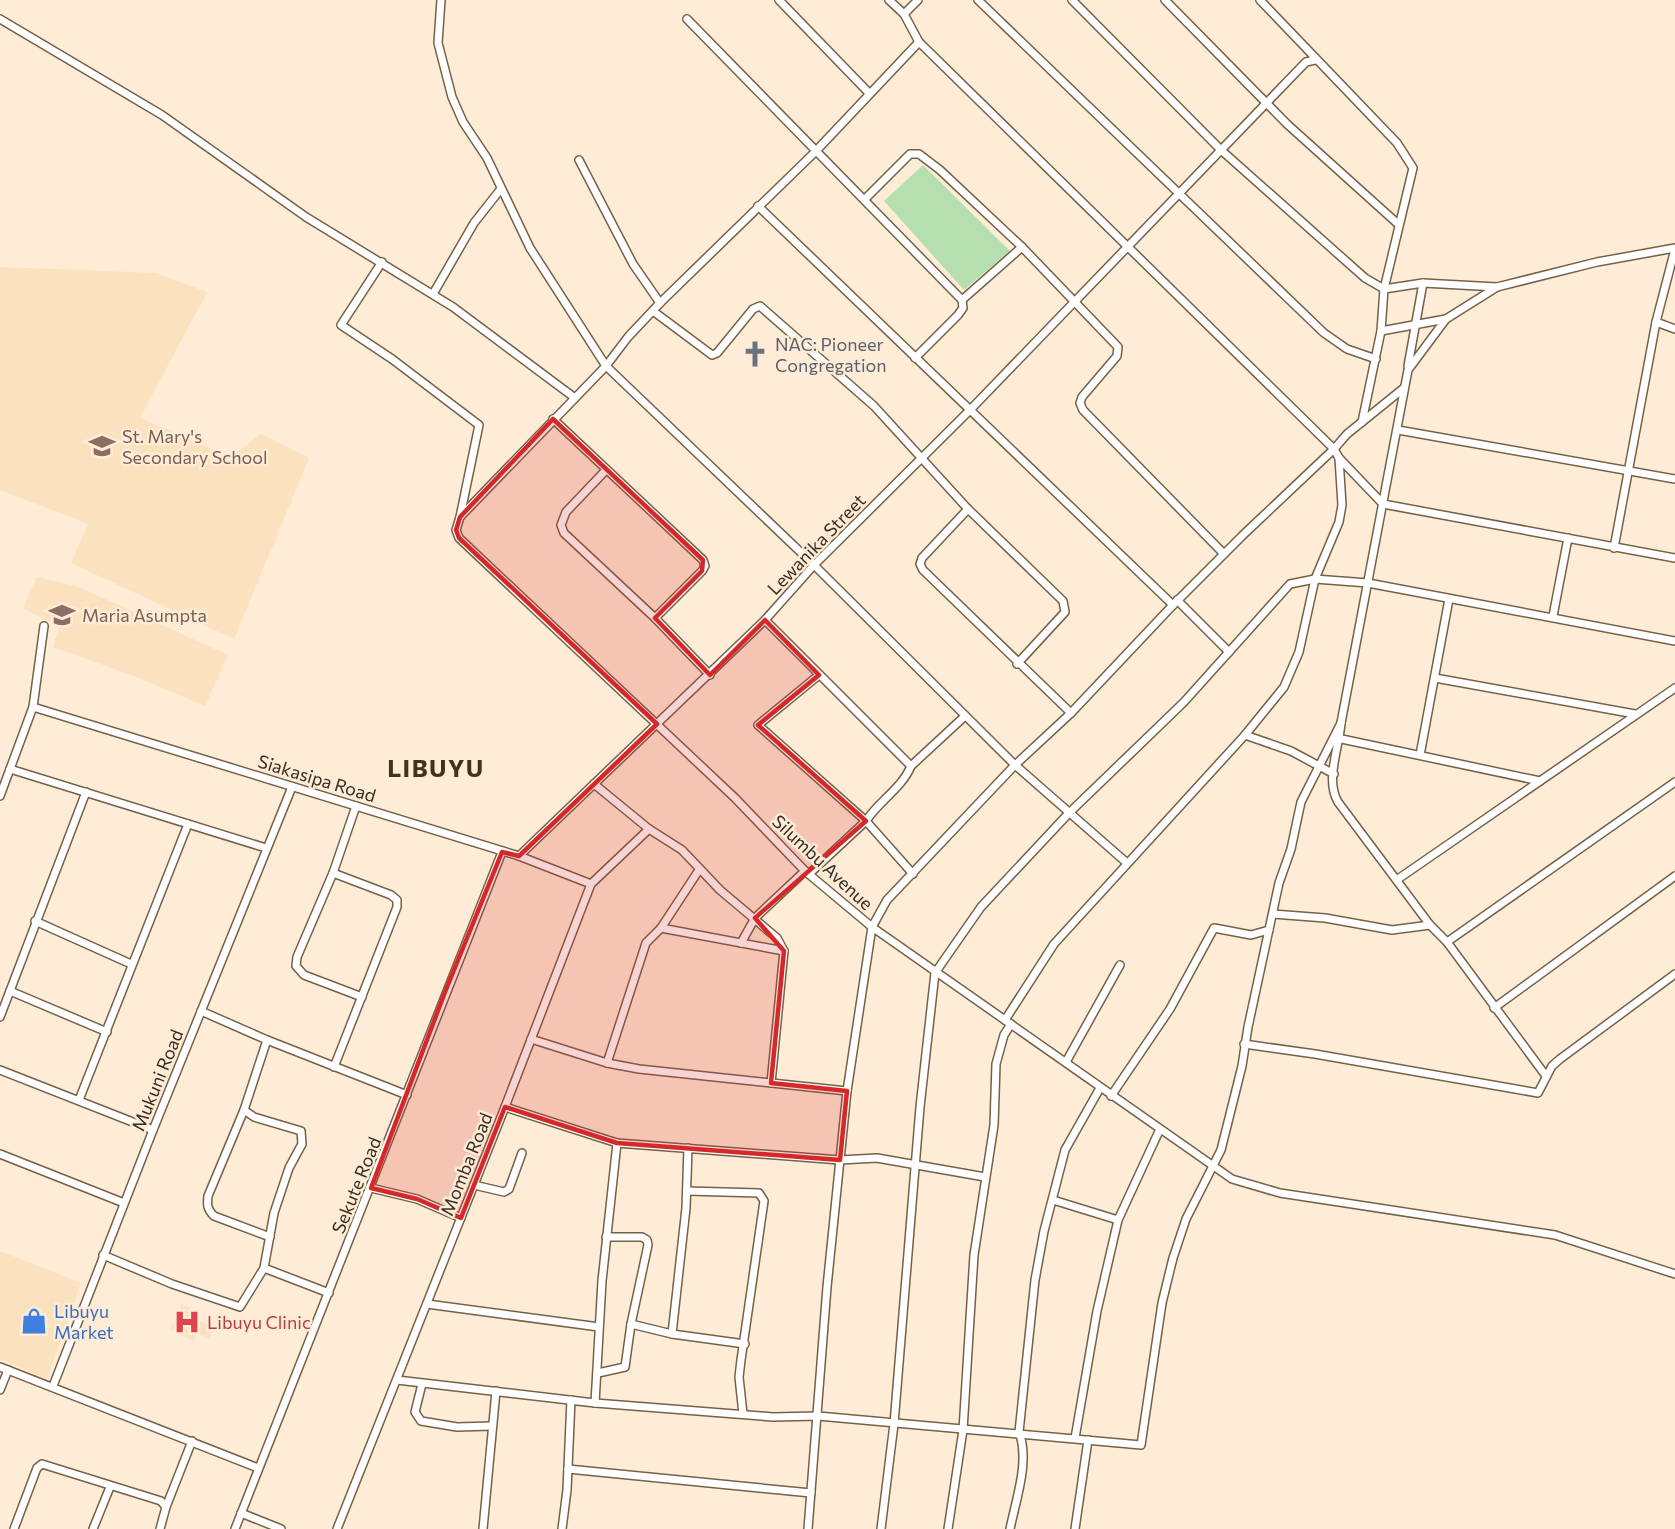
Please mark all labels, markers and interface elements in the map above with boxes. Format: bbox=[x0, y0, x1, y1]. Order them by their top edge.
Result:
place label: NAC: Pioneer Congregation bbox=[775, 333, 887, 376]
church icon: NAC: Pioneer Congregation bbox=[740, 339, 770, 369]
place label: St. Mary's Secondary School bbox=[122, 425, 268, 468]
school or university icon: St. Mary's Secondary School bbox=[87, 431, 117, 461]
street label: Lewanika Street bbox=[762, 489, 870, 599]
school or university icon: Maria Asumpta bbox=[47, 600, 77, 630]
place label: Maria Asumpta bbox=[82, 604, 207, 626]
street label: Siakasipa Road bbox=[255, 750, 379, 806]
district label: LIBUYU bbox=[387, 753, 485, 782]
street label: Silumbu Avenue bbox=[768, 810, 878, 914]
street label: Mukuni Road bbox=[127, 1026, 187, 1134]
street label: Momba Road bbox=[435, 1109, 497, 1219]
street label: Sekute Road bbox=[327, 1134, 385, 1236]
place label: Libuyu Market bbox=[54, 1300, 114, 1343]
shop icon: Libuyu Market bbox=[19, 1306, 49, 1336]
hospital icon: Libuyu Clinic bbox=[172, 1307, 202, 1337]
place label: Libuyu Clinic bbox=[207, 1311, 311, 1333]

